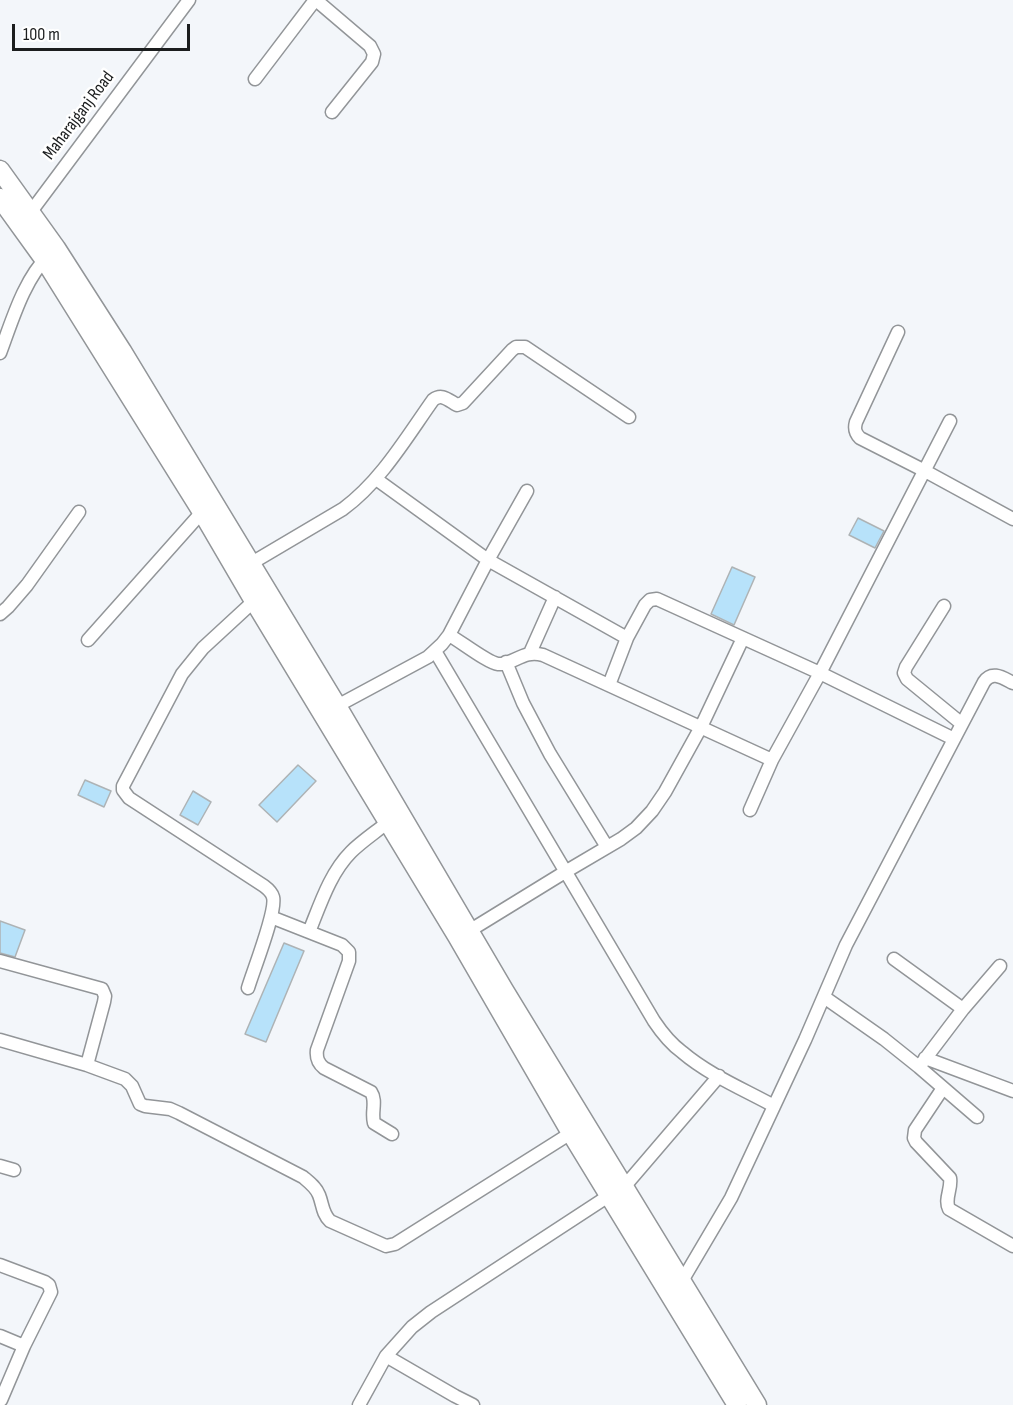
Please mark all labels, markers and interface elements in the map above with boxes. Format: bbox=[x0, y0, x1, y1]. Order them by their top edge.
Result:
scale bar bbox=[15, 12, 194, 50]
text: 100 m bbox=[23, 24, 60, 45]
street label: Maharajganj Road bbox=[39, 68, 119, 164]

